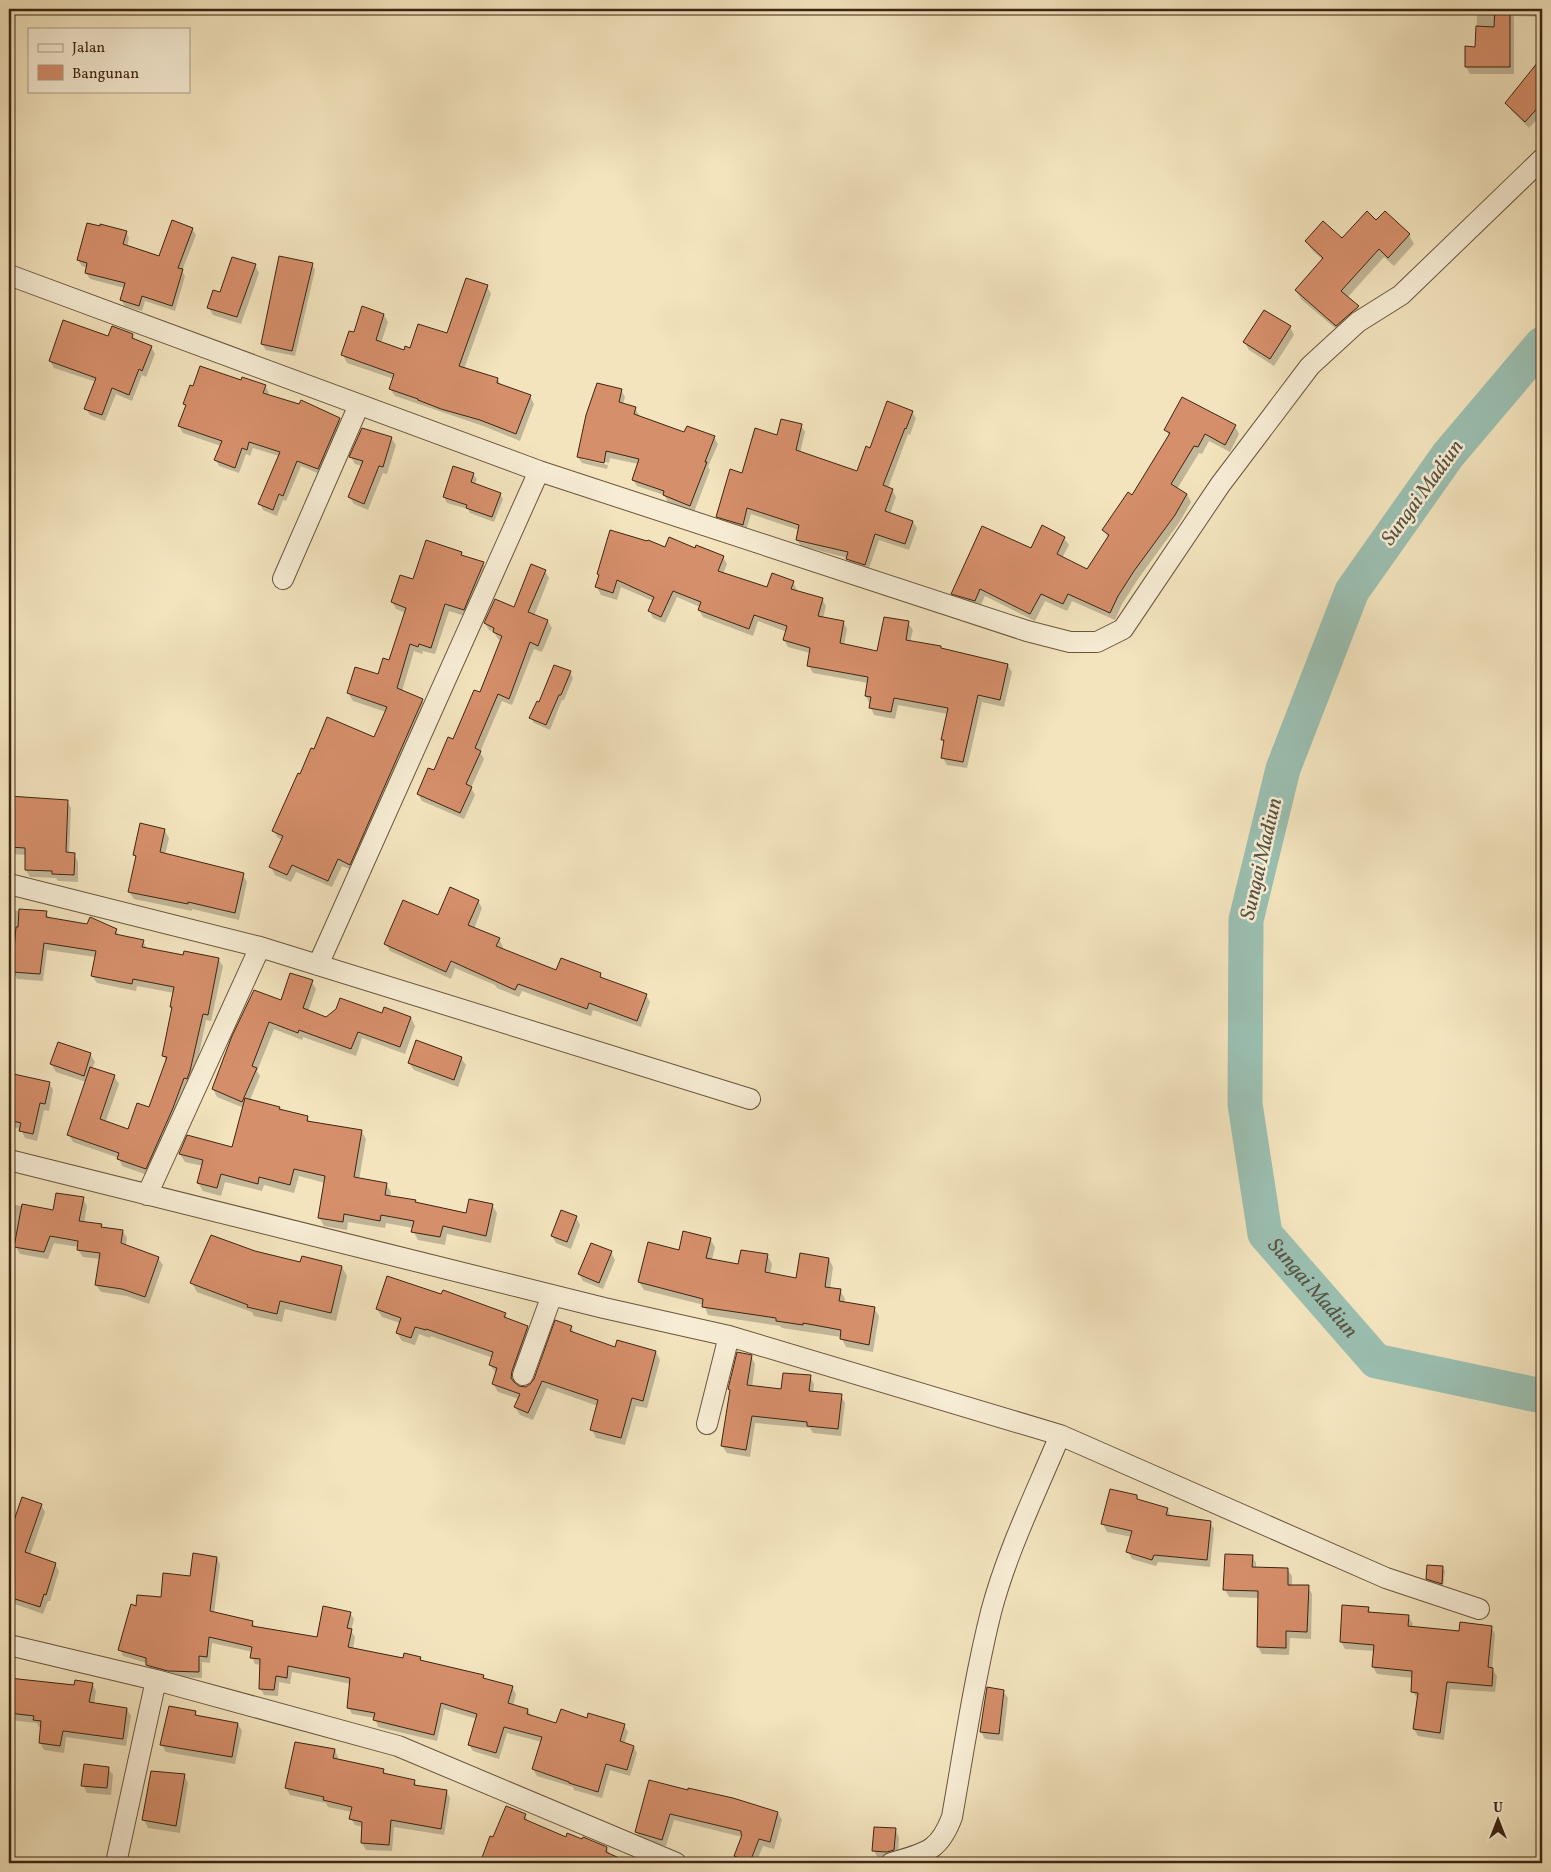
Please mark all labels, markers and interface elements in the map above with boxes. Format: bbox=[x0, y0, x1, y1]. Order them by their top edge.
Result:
legend bbox=[28, 28, 190, 92]
text: Jalan bbox=[72, 38, 105, 59]
text: Bangunan bbox=[72, 64, 139, 85]
water label: Sungai Madiun bbox=[1375, 434, 1471, 552]
water label: Sungai Madiun bbox=[1234, 795, 1290, 923]
water label: Sungai Madiun bbox=[1261, 1232, 1364, 1345]
north arrow bbox=[1474, 1794, 1524, 1844]
text: U bbox=[1493, 1799, 1503, 1818]

